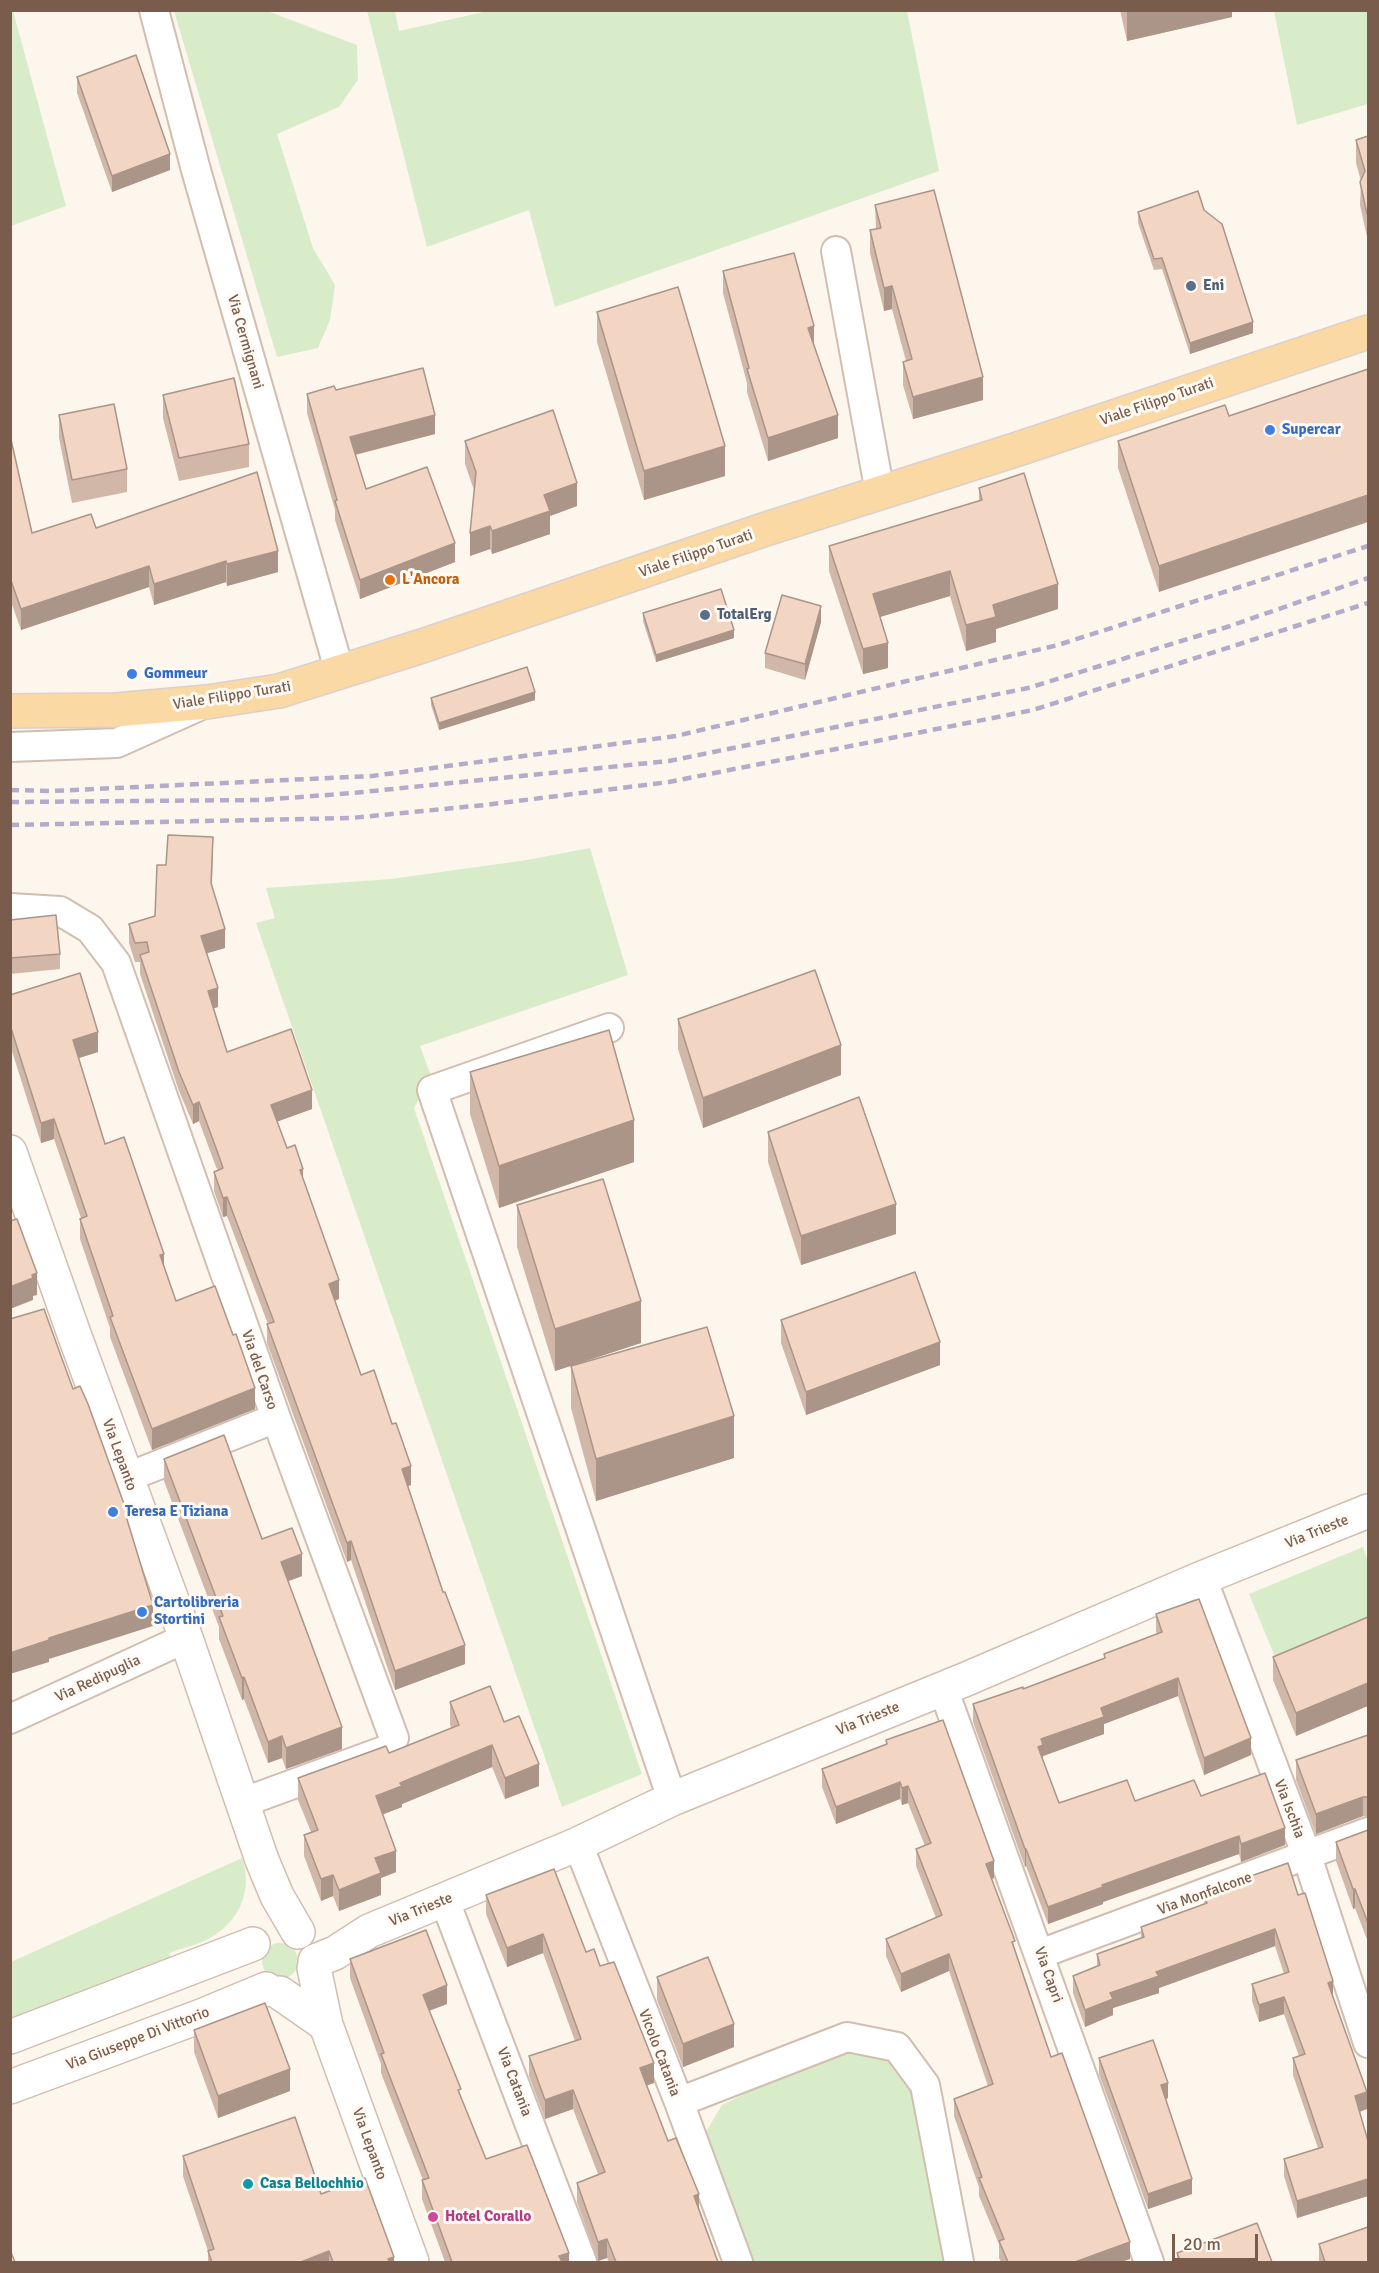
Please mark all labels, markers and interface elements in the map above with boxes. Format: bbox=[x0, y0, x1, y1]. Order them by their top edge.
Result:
place label: Eni bbox=[1203, 277, 1224, 295]
marker: Eni bbox=[1184, 279, 1198, 293]
street label: Via Cermignani bbox=[223, 293, 267, 391]
street label: Viale Filippo Turati bbox=[1098, 374, 1216, 430]
place label: Supercar bbox=[1282, 421, 1341, 439]
marker: Supercar bbox=[1263, 423, 1277, 437]
street label: Viale Filippo Turati bbox=[637, 526, 755, 582]
place label: L'Ancora bbox=[402, 571, 459, 589]
marker: L'Ancora bbox=[383, 573, 397, 587]
place label: TotalErg bbox=[717, 606, 772, 624]
marker: TotalErg bbox=[698, 608, 712, 622]
place label: Gommeur bbox=[144, 665, 208, 683]
marker: Gommeur bbox=[125, 667, 139, 681]
street label: Viale Filippo Turati bbox=[172, 678, 292, 714]
street label: Via del Carso bbox=[237, 1328, 281, 1412]
street label: Via Lepanto bbox=[98, 1417, 140, 1493]
place label: Teresa E Tiziana bbox=[125, 1503, 228, 1521]
marker: Teresa E Tiziana bbox=[106, 1505, 120, 1519]
street label: Via Trieste bbox=[1283, 1511, 1351, 1553]
place label: Cartolibreria Stortini bbox=[154, 1594, 239, 1629]
marker: Cartolibreria Stortini bbox=[135, 1605, 149, 1619]
street label: Via Redipuglia bbox=[53, 1651, 143, 1707]
street label: Via Trieste bbox=[834, 1698, 902, 1740]
street label: Via Ischia bbox=[1270, 1777, 1308, 1841]
street label: Via Monfalcone bbox=[1155, 1869, 1255, 1919]
street label: Via Trieste bbox=[387, 1889, 455, 1931]
street label: Via Capri bbox=[1030, 1945, 1066, 2005]
street label: Via Giuseppe Di Vittorio bbox=[64, 2003, 212, 2075]
street label: Vicolo Catania bbox=[634, 2007, 684, 2099]
street label: Via Catania bbox=[493, 2045, 535, 2119]
street label: Via Lepanto bbox=[348, 2106, 390, 2182]
place label: Casa Bellochhio bbox=[260, 2175, 364, 2193]
marker: Casa Bellochhio bbox=[241, 2177, 255, 2191]
place label: Hotel Corallo bbox=[445, 2208, 531, 2226]
marker: Hotel Corallo bbox=[426, 2210, 440, 2224]
scale bar bbox=[1175, 2222, 1260, 2260]
text: 20 m bbox=[1183, 2233, 1221, 2255]

